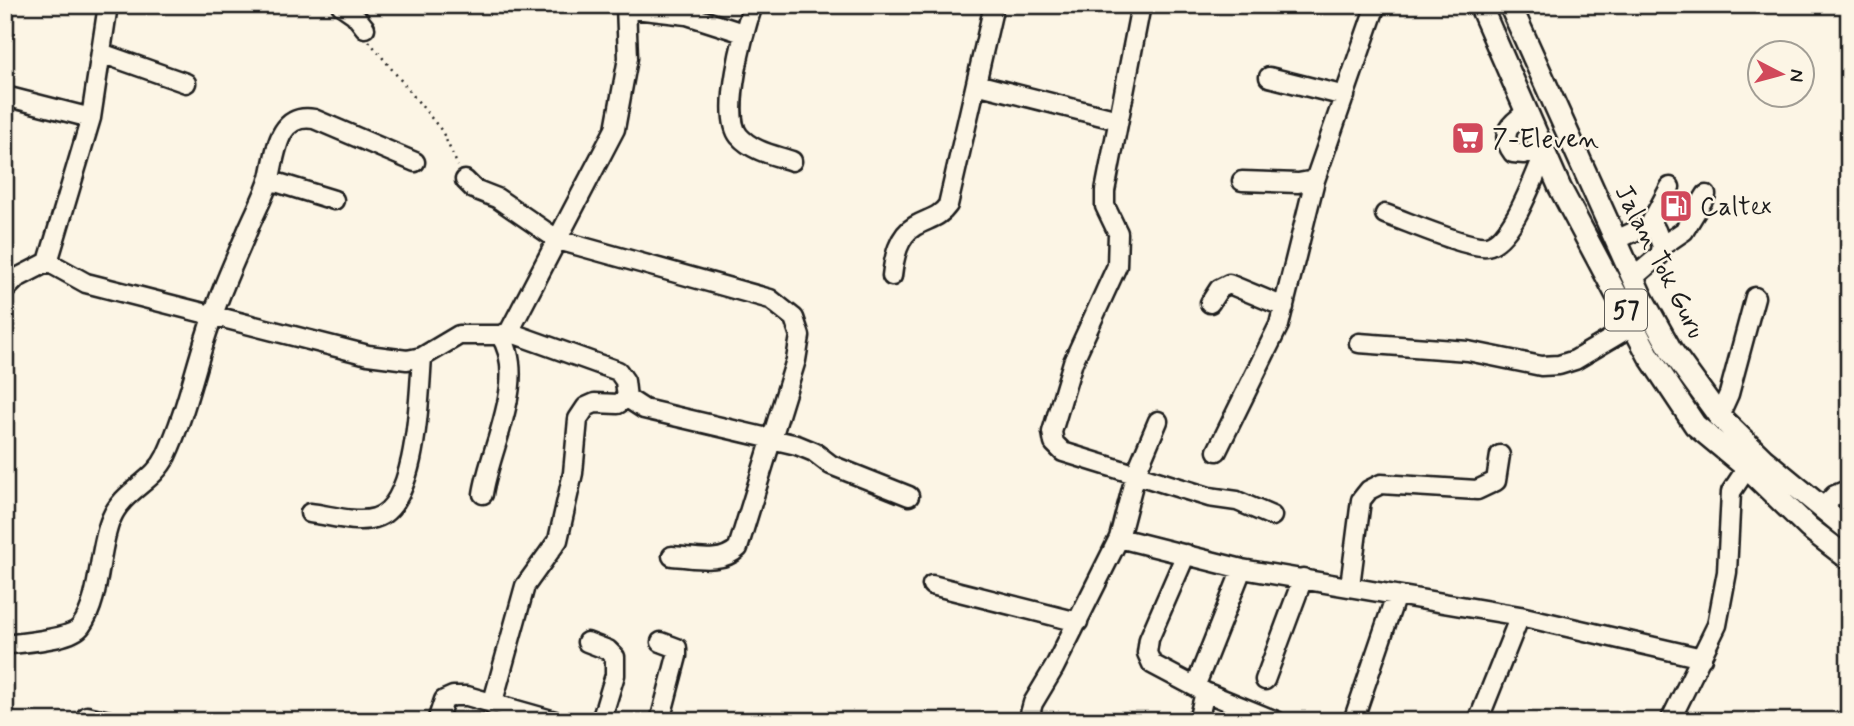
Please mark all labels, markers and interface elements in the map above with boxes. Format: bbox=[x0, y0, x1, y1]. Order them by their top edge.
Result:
north arrow bbox=[1745, 38, 1815, 108]
text: N bbox=[1783, 68, 1810, 83]
supermarket icon: 7-Eleven bbox=[1449, 119, 1487, 157]
place label: 7-Eleven bbox=[1492, 123, 1599, 157]
street label: Jalan Tok Guru bbox=[1606, 179, 1713, 345]
fuel station icon: Caltex bbox=[1657, 187, 1695, 225]
place label: Caltex bbox=[1700, 191, 1772, 225]
road number: 57 bbox=[1605, 290, 1647, 330]

